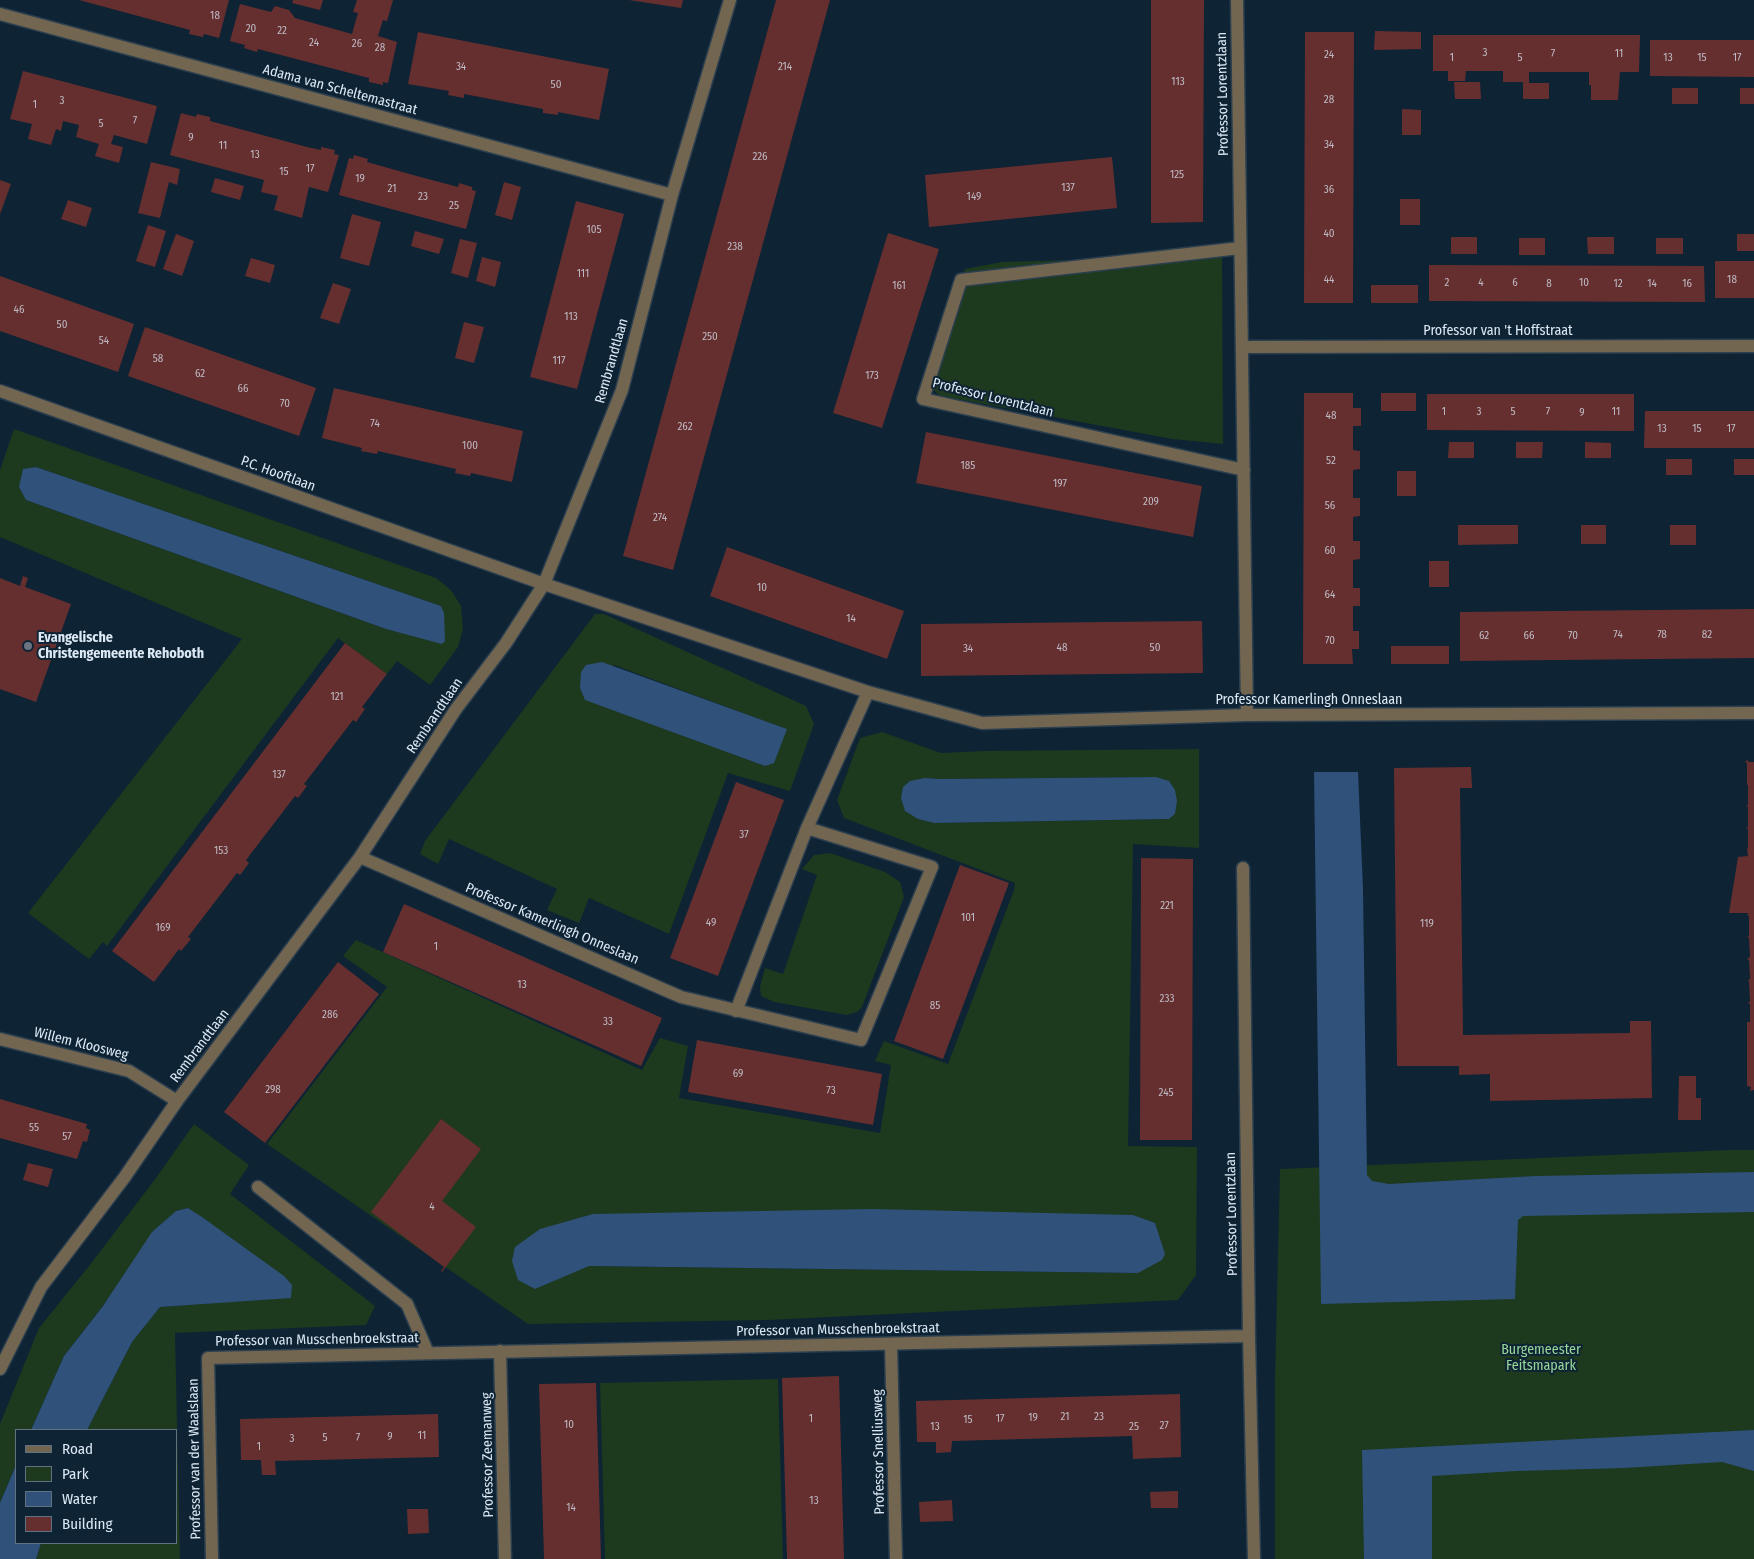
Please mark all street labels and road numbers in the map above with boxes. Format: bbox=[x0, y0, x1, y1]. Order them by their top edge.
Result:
street label: Professor Lorentzlaan bbox=[1214, 32, 1232, 156]
street label: Adama van Scheltemastraat bbox=[261, 61, 419, 119]
street label: Rembrandtlaan bbox=[592, 316, 632, 406]
street label: Professor van 't Hoffstraat bbox=[1423, 323, 1573, 339]
street label: Professor Lorentzlaan bbox=[931, 375, 1055, 421]
street label: P.C. Hooftlaan bbox=[238, 453, 318, 495]
street label: Rembrandtlaan bbox=[403, 675, 467, 757]
street label: Professor Kamerlingh Onneslaan bbox=[1216, 692, 1402, 708]
street label: Professor Kamerlingh Onneslaan bbox=[463, 880, 641, 968]
street label: Rembrandtlaan bbox=[167, 1006, 233, 1086]
street label: Willem Kloosweg bbox=[32, 1024, 130, 1064]
street label: Professor Lorentzlaan bbox=[1223, 1152, 1241, 1276]
street label: Professor van Musschenbroekstraat bbox=[736, 1320, 940, 1340]
street label: Professor van Musschenbroekstraat bbox=[215, 1330, 419, 1350]
street label: Professor van der Waalslaan bbox=[185, 1378, 205, 1540]
street label: Professor Snelliusweg bbox=[870, 1389, 888, 1515]
street label: Professor Zeemanweg bbox=[479, 1392, 497, 1518]

